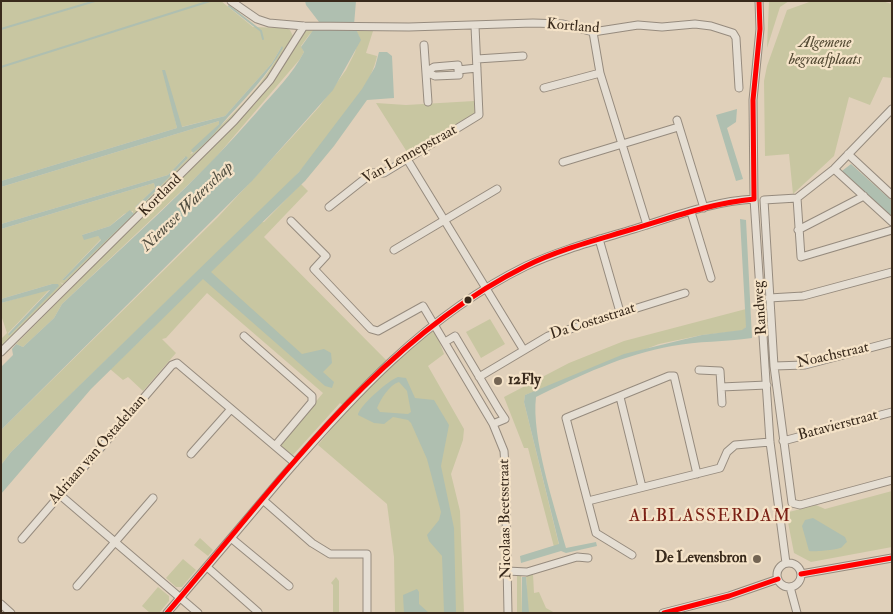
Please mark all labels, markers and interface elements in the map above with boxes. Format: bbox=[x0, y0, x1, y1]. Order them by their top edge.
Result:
street label: Kortland bbox=[546, 16, 600, 38]
park label: Algemene begraafplaats bbox=[789, 35, 861, 70]
street label: Van Lennepstraat bbox=[359, 122, 461, 188]
water label: Nieuwe Waterschap bbox=[138, 158, 238, 256]
street label: Kortland bbox=[136, 171, 186, 221]
street label: Randweg bbox=[750, 280, 772, 336]
unlabelled marker bbox=[463, 295, 473, 305]
street label: Da Costastraat bbox=[548, 300, 638, 344]
street label: Noachstraat bbox=[795, 339, 871, 373]
place label: 12Fly bbox=[508, 372, 541, 390]
marker: 12Fly bbox=[492, 375, 504, 387]
street label: Adriaan van Ostadelaan bbox=[46, 392, 150, 508]
street label: Batavierstraat bbox=[796, 407, 880, 445]
street label: Nicolaas Beetsstraat bbox=[496, 459, 516, 579]
district label: ALBLASSERDAM bbox=[627, 506, 793, 528]
place label: De Levensbron bbox=[655, 550, 747, 568]
marker: De Levensbron bbox=[751, 553, 763, 565]

